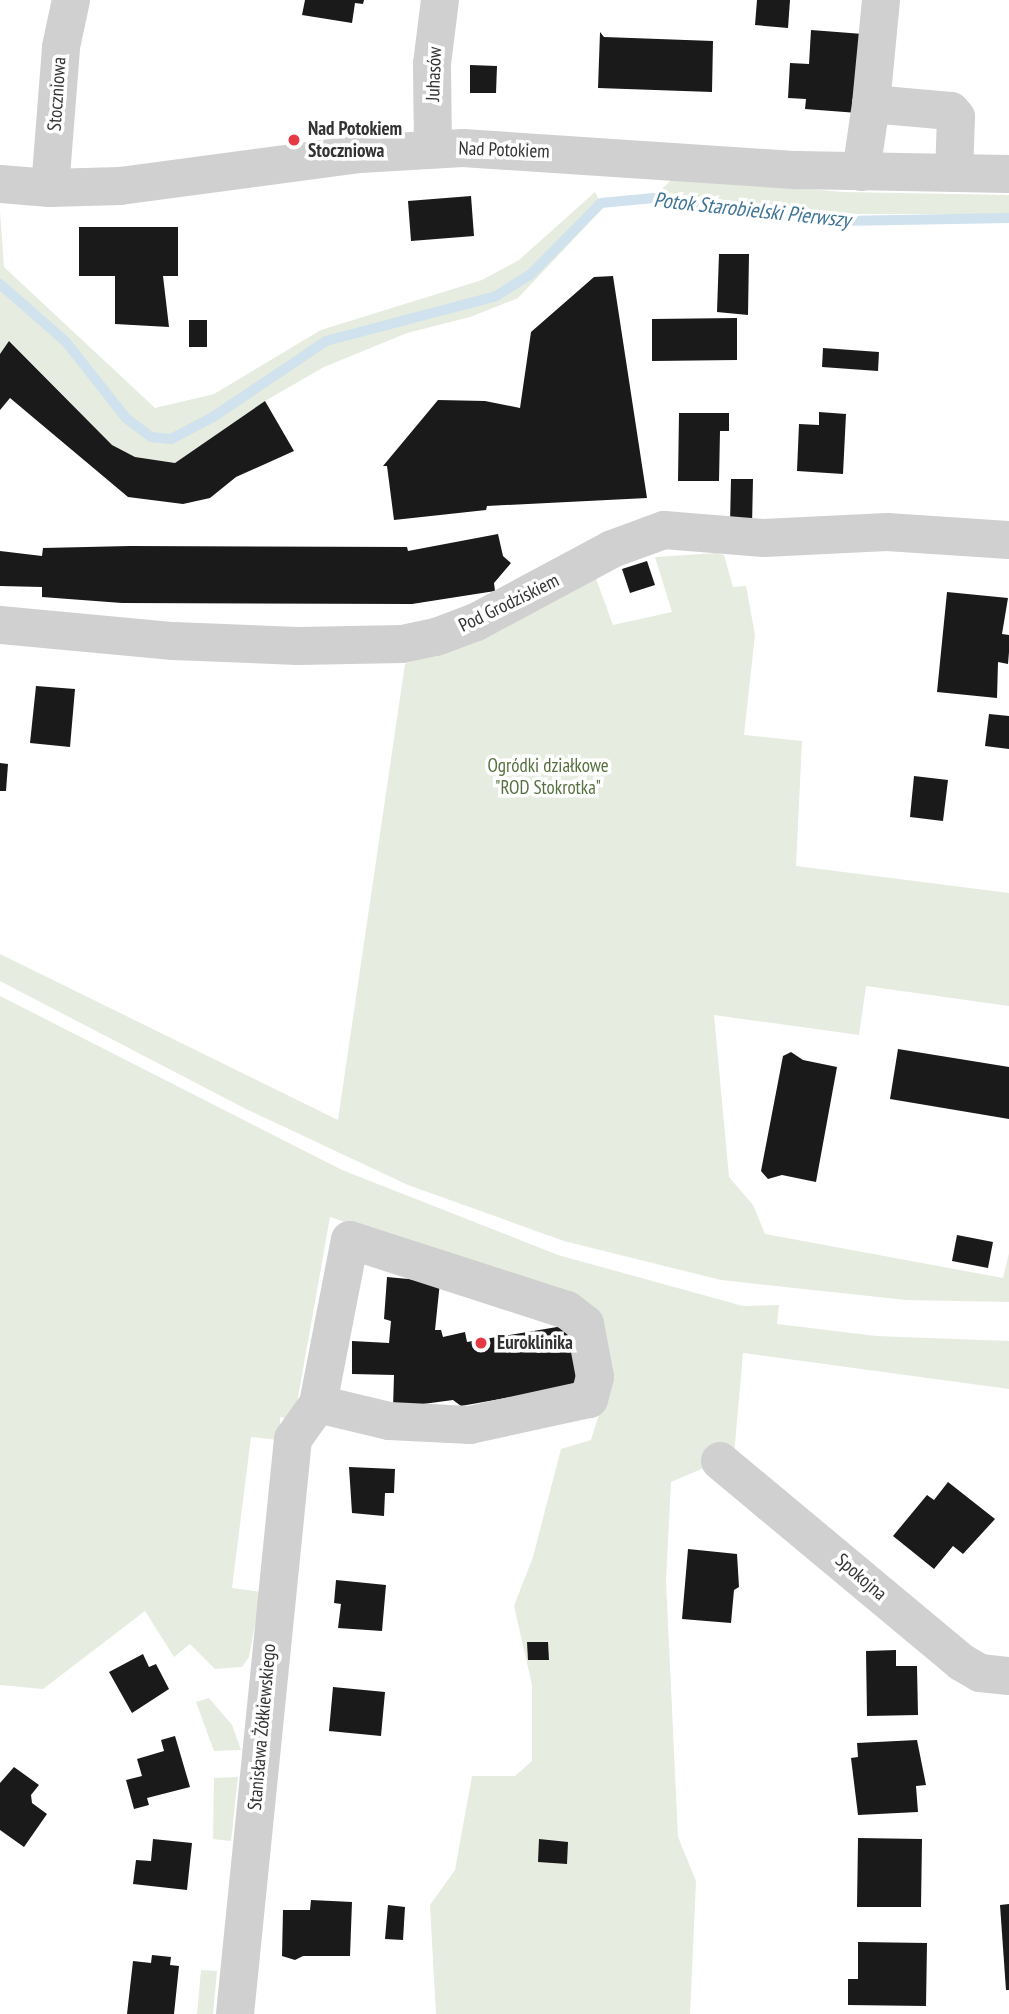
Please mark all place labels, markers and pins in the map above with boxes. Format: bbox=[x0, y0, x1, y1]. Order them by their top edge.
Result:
place label: Nad Potokiem Stoczniowa bbox=[308, 118, 402, 162]
marker: Nad Potokiem Stoczniowa bbox=[286, 132, 302, 148]
place label: Euroklinika bbox=[497, 1332, 573, 1354]
marker: Euroklinika bbox=[471, 1333, 491, 1353]

